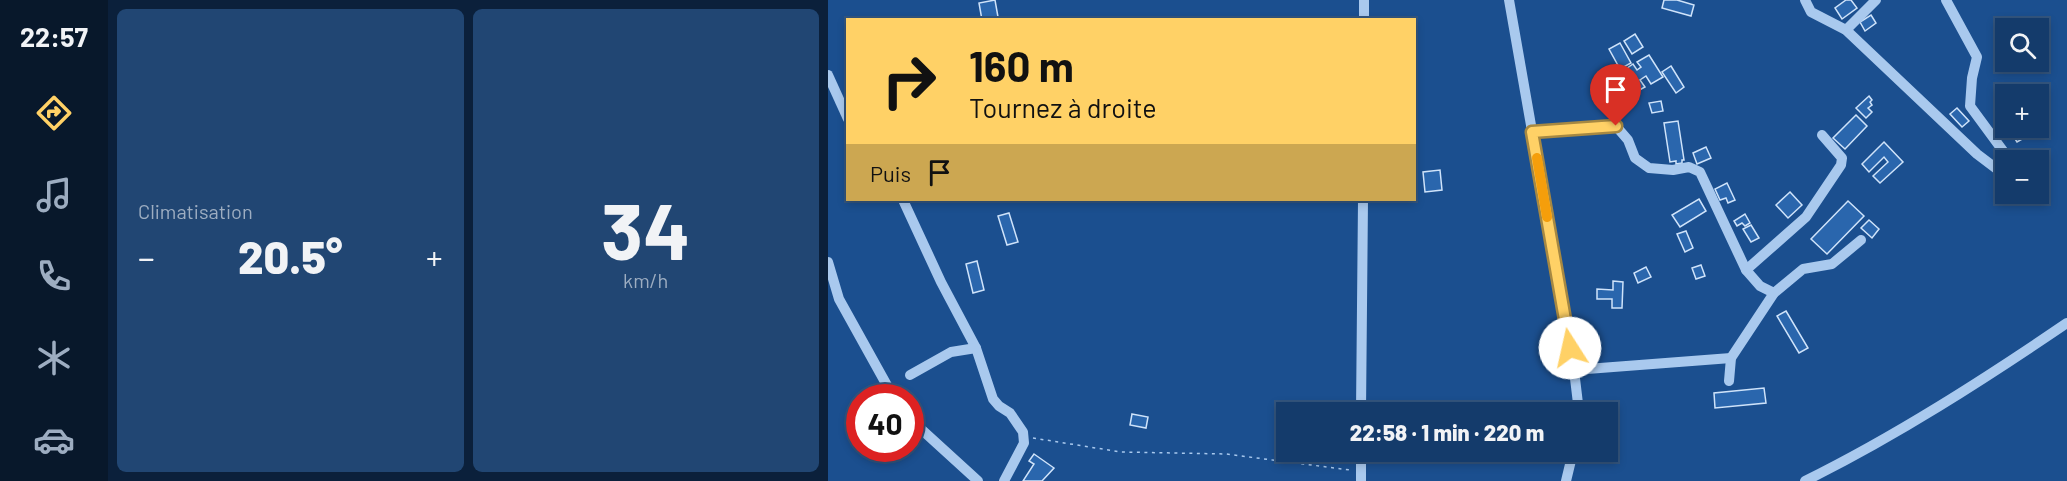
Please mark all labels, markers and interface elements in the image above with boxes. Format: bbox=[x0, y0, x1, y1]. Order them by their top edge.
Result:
map controls bbox=[1995, 18, 2049, 204]
button: search bbox=[1995, 18, 2049, 72]
text: 22:57 bbox=[20, 20, 88, 52]
text: 160 m bbox=[969, 40, 1074, 90]
icon: right bbox=[870, 42, 948, 120]
pin bbox=[1590, 64, 1641, 126]
icon: arrive bbox=[1599, 73, 1632, 106]
button: + bbox=[1995, 84, 2049, 138]
text: Tournez à droite bbox=[969, 91, 1157, 123]
icon: directions bbox=[33, 92, 75, 134]
button: − bbox=[1995, 150, 2049, 204]
icon: arrive bbox=[923, 156, 956, 189]
text: Puis bbox=[870, 160, 911, 186]
icon: music bbox=[33, 174, 75, 216]
text: 34 bbox=[601, 182, 690, 276]
text: Climatisation bbox=[138, 199, 253, 223]
text: 20.5° bbox=[238, 229, 343, 283]
text: − bbox=[138, 237, 155, 277]
text: + bbox=[426, 237, 443, 277]
icon: phone bbox=[33, 255, 75, 297]
text: km/h bbox=[623, 268, 668, 292]
position arrow bbox=[1538, 316, 1602, 380]
icon: climate bbox=[33, 337, 75, 379]
speed limit sign: 40 bbox=[846, 384, 924, 462]
icon: car bbox=[33, 419, 75, 461]
text: 22:58 · 1 min · 220 m bbox=[1350, 419, 1544, 445]

